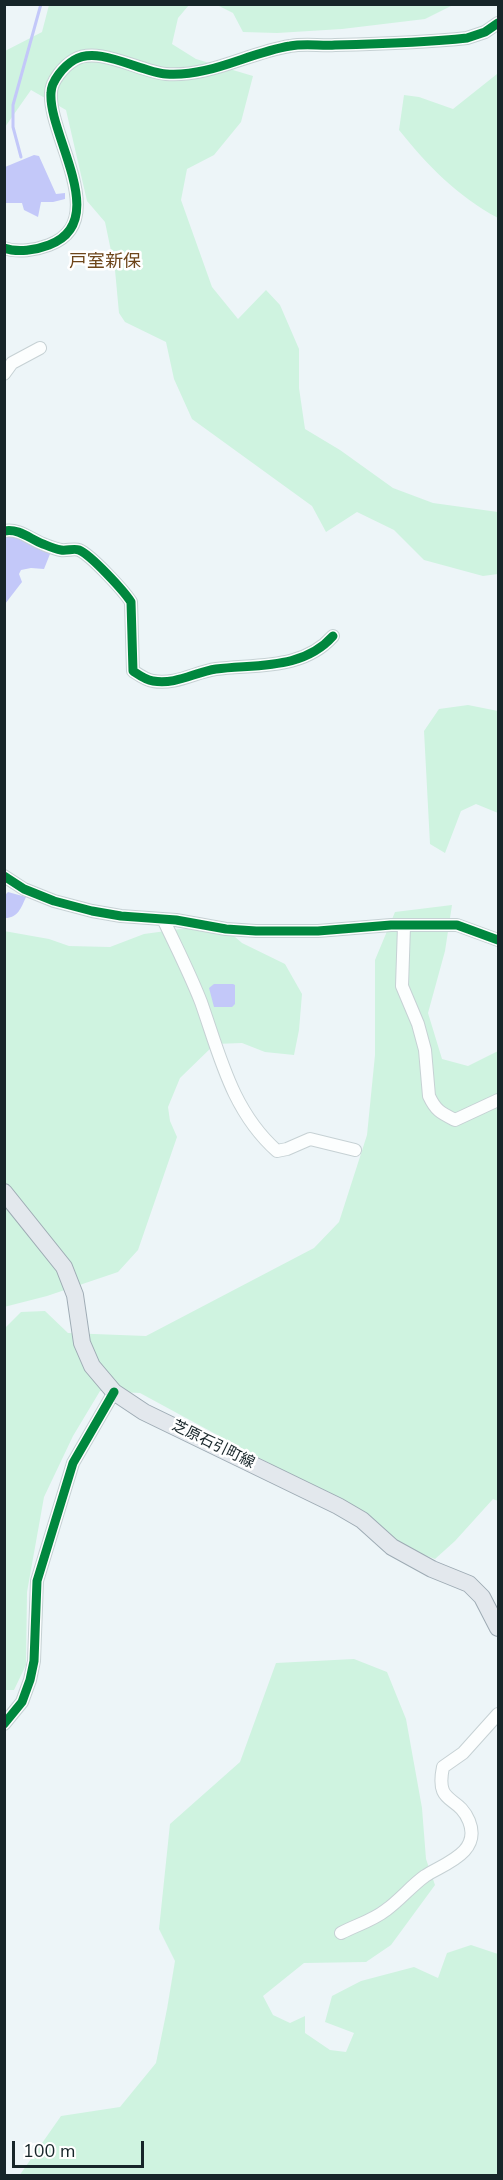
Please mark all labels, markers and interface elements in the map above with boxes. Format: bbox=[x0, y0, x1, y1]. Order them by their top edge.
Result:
district label: 戸室新保 bbox=[69, 252, 141, 274]
street label: 芝原石引町線 bbox=[169, 1417, 257, 1473]
scale bar bbox=[15, 2129, 147, 2167]
text: 100 m bbox=[23, 2139, 75, 2163]

